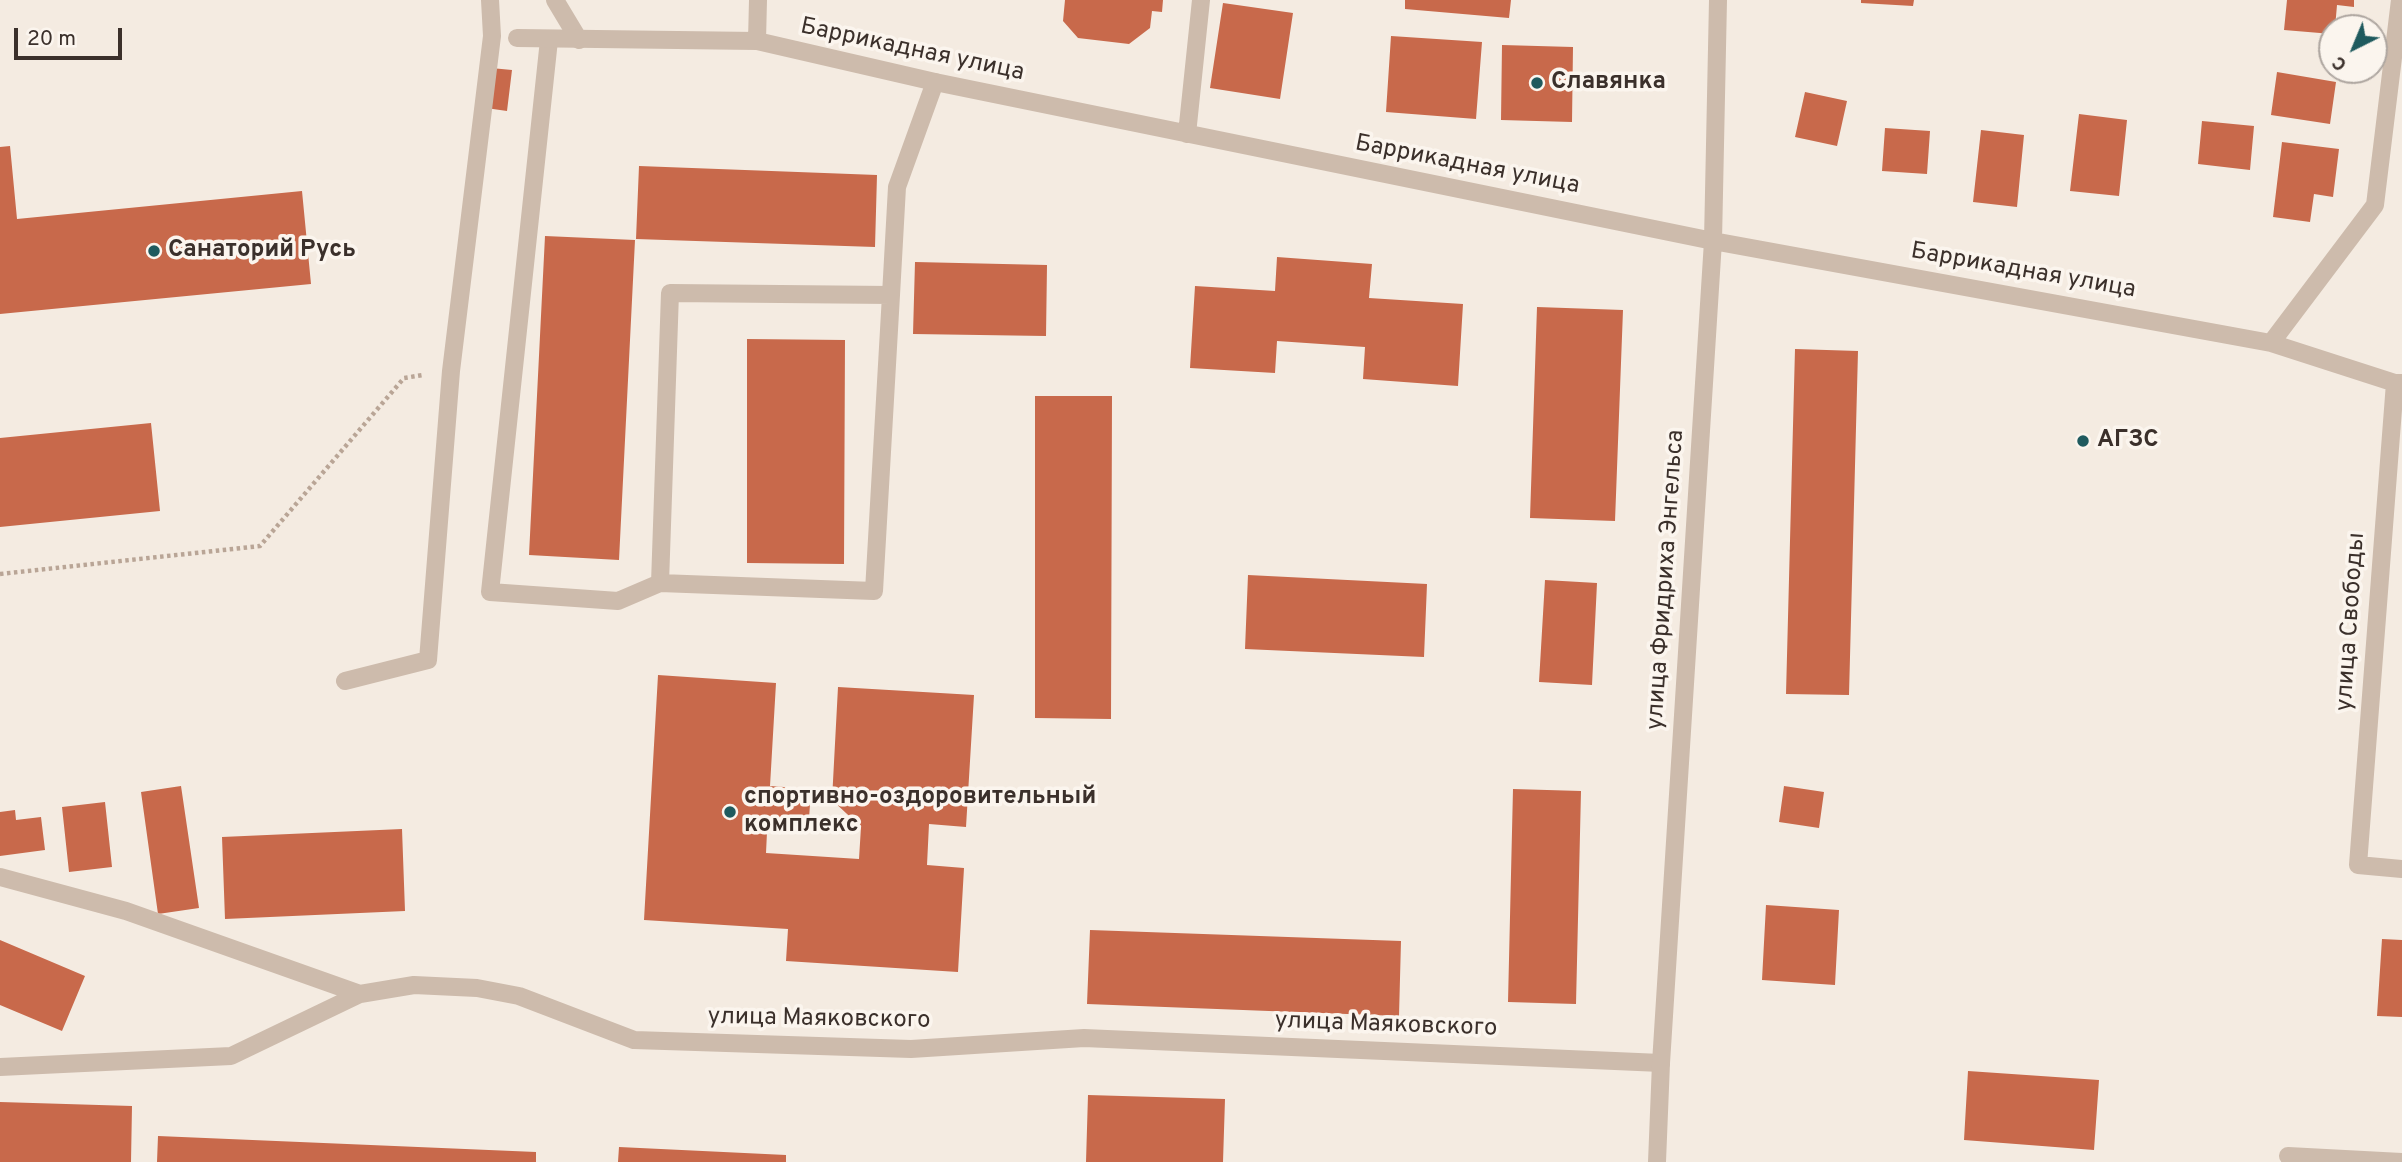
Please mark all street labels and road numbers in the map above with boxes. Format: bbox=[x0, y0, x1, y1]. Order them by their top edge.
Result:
street label: Баррикадная улица bbox=[797, 13, 1027, 89]
street label: Баррикадная улица bbox=[1352, 130, 1582, 202]
street label: Баррикадная улица bbox=[1908, 238, 2138, 306]
street label: улица Фридриха Энгельса bbox=[1642, 429, 1692, 731]
street label: улица Свободы bbox=[2331, 532, 2373, 712]
street label: улица Маяковского bbox=[707, 1004, 931, 1036]
street label: улица Маяковского bbox=[1274, 1008, 1498, 1044]

